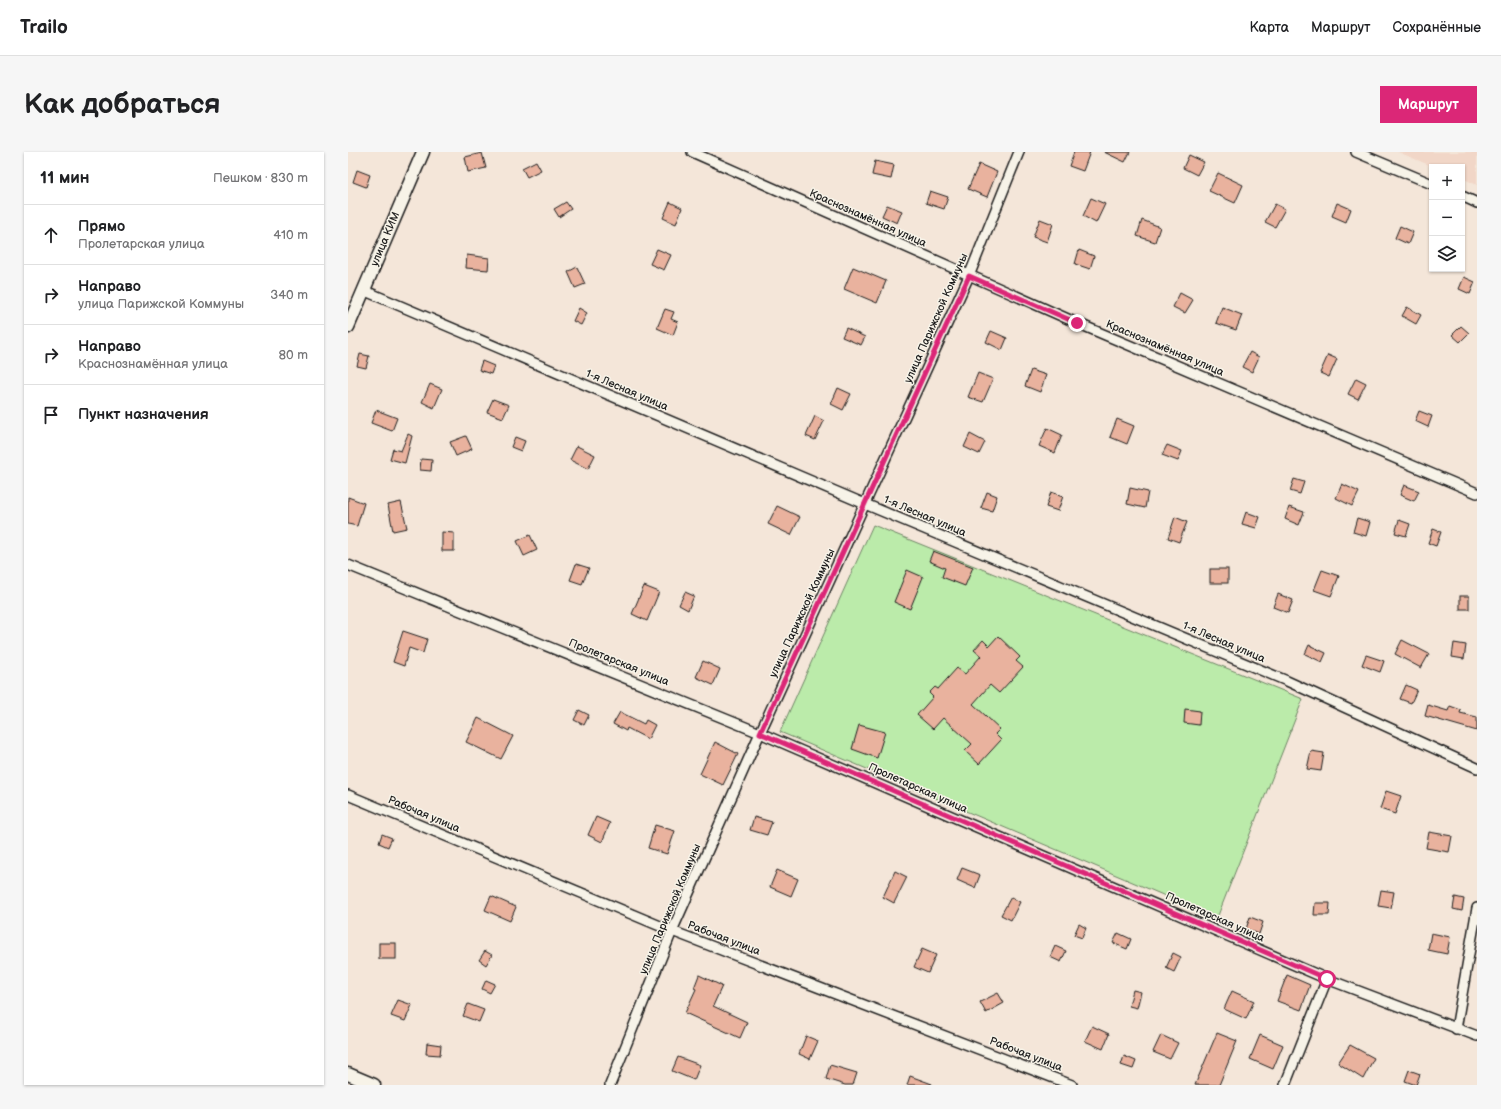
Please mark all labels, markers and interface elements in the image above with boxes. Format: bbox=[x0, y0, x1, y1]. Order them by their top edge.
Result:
text: Trailo bbox=[20, 16, 68, 39]
text: Карта bbox=[1250, 19, 1289, 36]
text: Маршрут bbox=[1311, 19, 1371, 36]
text: Сохранённые bbox=[1393, 19, 1481, 36]
button: Маршрут bbox=[1380, 86, 1477, 123]
text: Как добраться bbox=[24, 88, 221, 121]
map controls bbox=[1429, 164, 1465, 272]
button: + bbox=[1429, 164, 1465, 200]
text: 11 мин bbox=[40, 168, 90, 188]
text: Пешком · 830 m bbox=[213, 170, 308, 186]
street label: Краснознамённая улица bbox=[807, 186, 929, 250]
button: − bbox=[1429, 200, 1465, 236]
street label: улица КИМ bbox=[368, 210, 402, 268]
text: Прямо bbox=[78, 217, 125, 236]
icon: ahead bbox=[40, 224, 62, 246]
text: 410 m bbox=[273, 227, 308, 243]
text: Пролетарская улица bbox=[78, 236, 205, 252]
button: layers bbox=[1429, 236, 1465, 272]
street label: улица Парижской Коммуны bbox=[901, 251, 971, 385]
text: Направо bbox=[78, 277, 141, 296]
icon: right bbox=[40, 284, 62, 306]
text: 340 m bbox=[270, 287, 308, 303]
text: улица Парижской Коммуны bbox=[78, 296, 244, 312]
route end bbox=[1068, 314, 1086, 332]
street label: Краснознамённая улица bbox=[1104, 317, 1226, 379]
text: Направо bbox=[78, 337, 141, 356]
icon: right bbox=[40, 344, 62, 366]
text: 80 m bbox=[279, 347, 308, 363]
text: Краснознамённая улица bbox=[78, 356, 228, 372]
street label: 1-я Лесная улица bbox=[584, 367, 671, 413]
icon: arrive bbox=[40, 404, 62, 426]
text: Пункт назначения bbox=[78, 405, 209, 424]
street label: 1-я Лесная улица bbox=[882, 493, 969, 539]
street label: улица Парижской Коммуны bbox=[766, 546, 838, 679]
street label: 1-я Лесная улица bbox=[1181, 619, 1268, 665]
street label: Пролетарская улица bbox=[567, 636, 672, 688]
street label: Пролетарская улица bbox=[866, 760, 970, 816]
street label: Рабочая улица bbox=[386, 793, 462, 835]
street label: улица Парижской Коммуны bbox=[637, 842, 703, 976]
street label: Пролетарская улица bbox=[1163, 889, 1267, 945]
street label: Рабочая улица bbox=[686, 918, 763, 958]
route start bbox=[1318, 970, 1336, 988]
street label: Рабочая улица bbox=[988, 1034, 1065, 1074]

